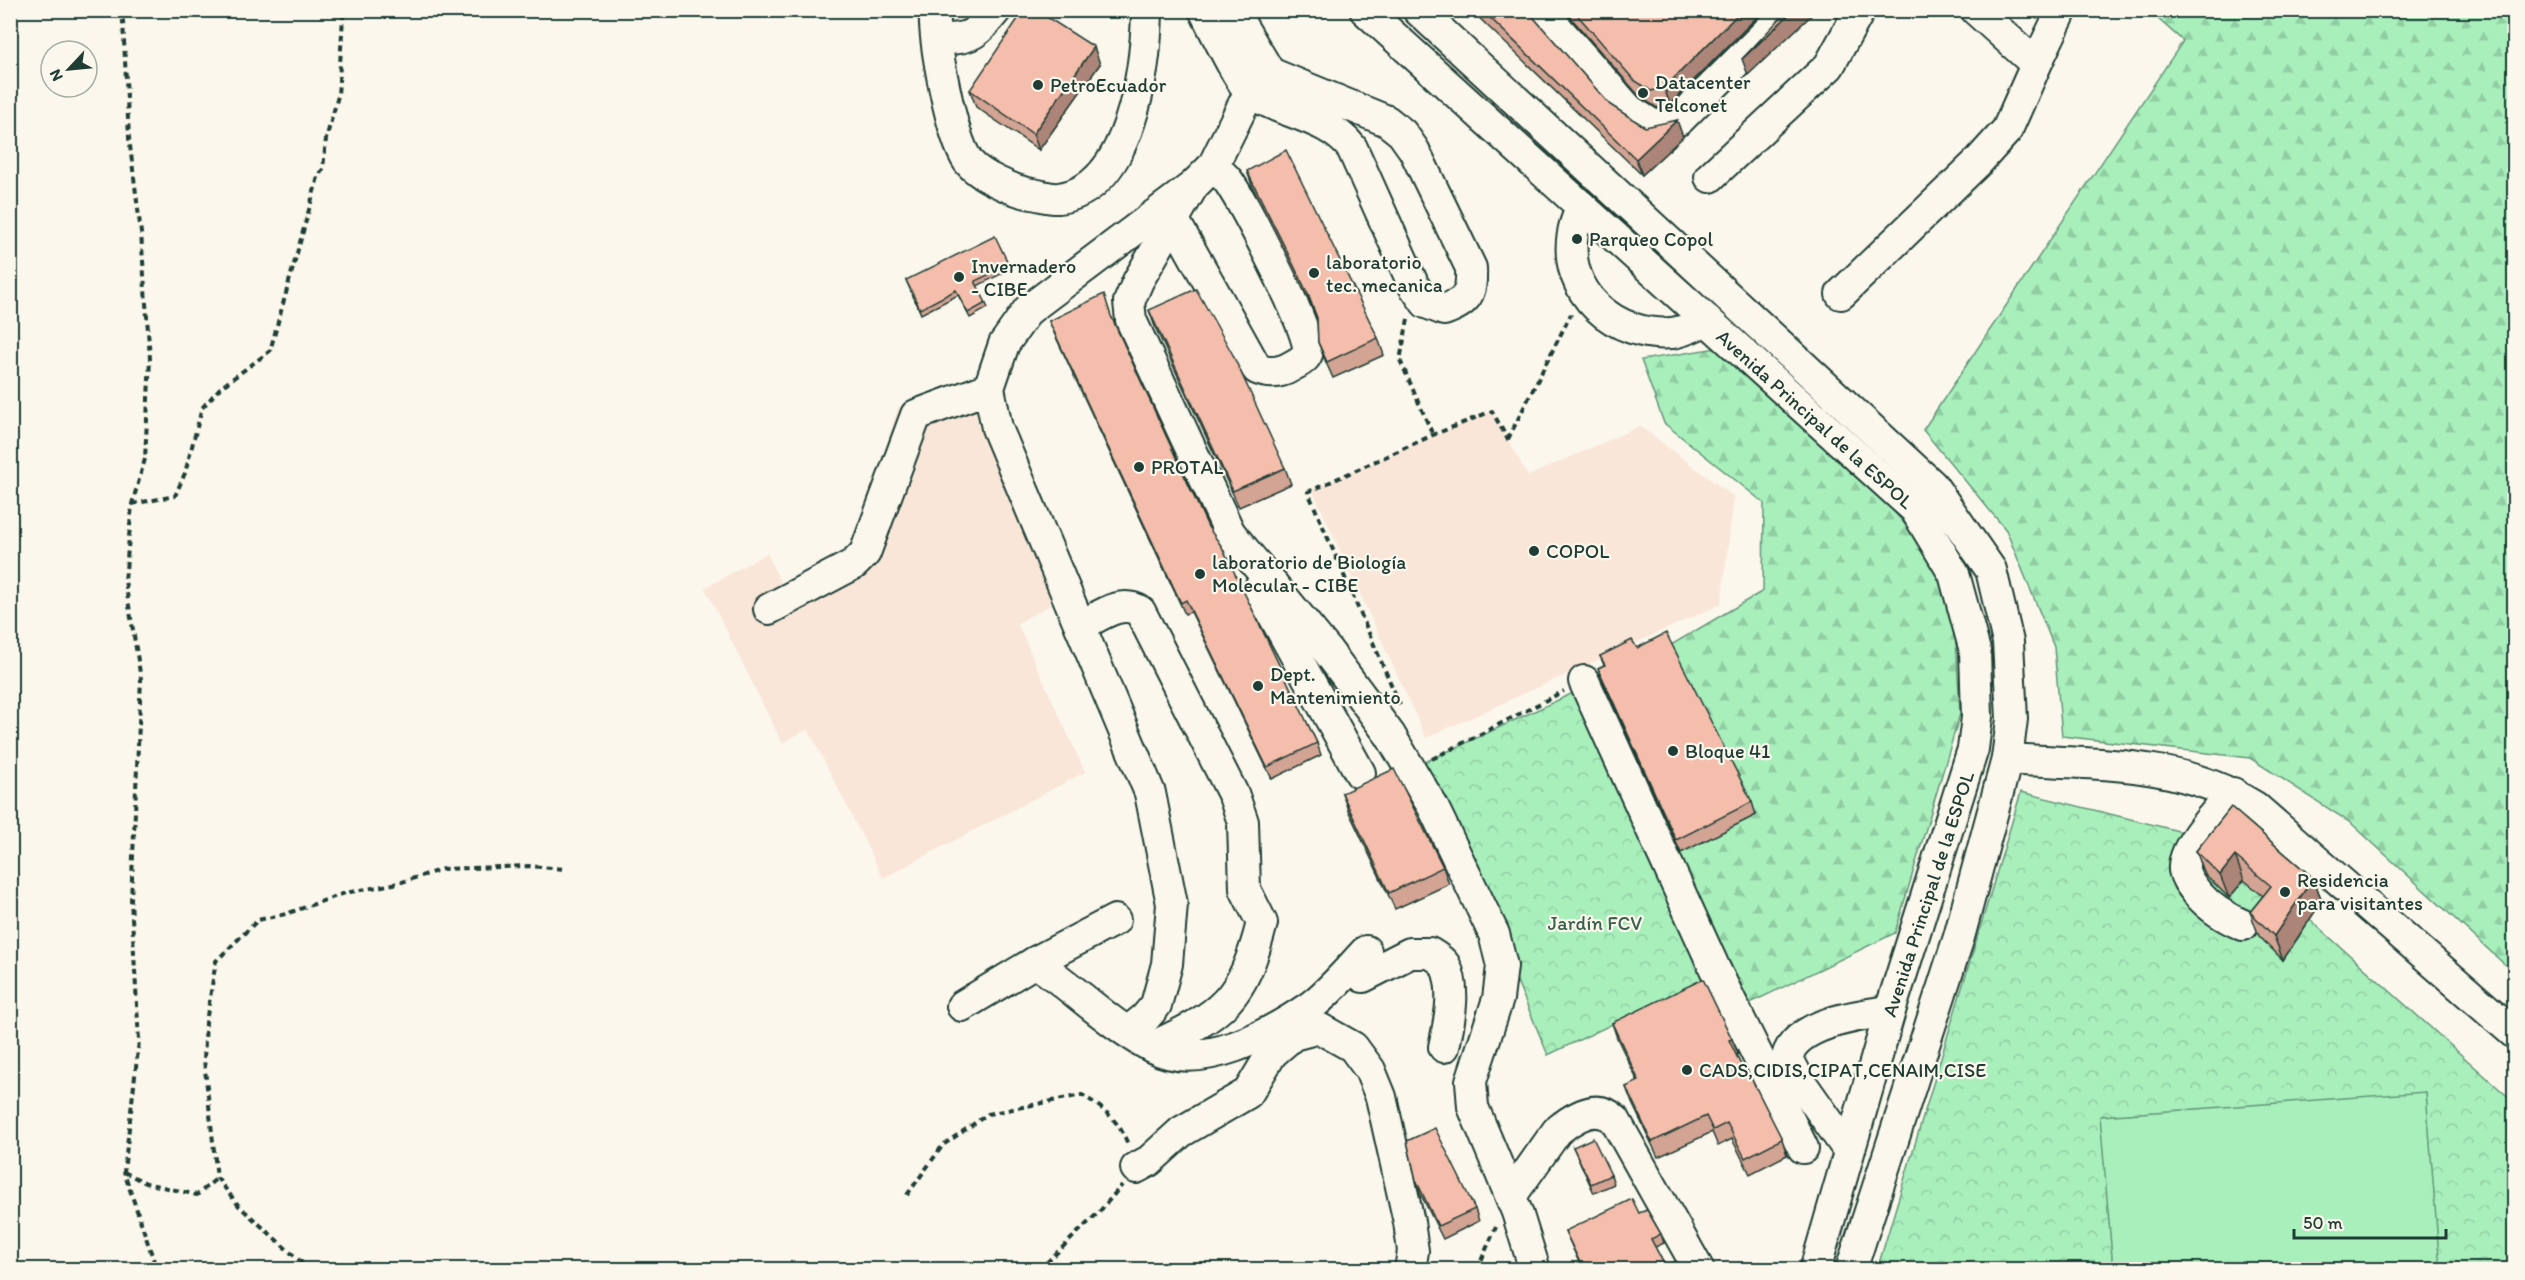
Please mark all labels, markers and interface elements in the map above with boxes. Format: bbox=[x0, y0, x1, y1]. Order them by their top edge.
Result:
north arrow bbox=[39, 39, 99, 99]
text: N bbox=[45, 66, 67, 84]
place label: Datacenter Telconet bbox=[1655, 70, 1751, 117]
place label: PetroEcuador bbox=[1050, 73, 1167, 97]
marker: PetroEcuador bbox=[1031, 78, 1045, 92]
marker: Datacenter Telconet bbox=[1636, 86, 1650, 100]
place label: Parqueo Copol bbox=[1589, 227, 1713, 251]
marker: Parqueo Copol bbox=[1570, 232, 1584, 246]
place label: laboratorio tec. mecanica bbox=[1326, 250, 1443, 297]
place label: Invernadero - CIBE bbox=[971, 254, 1076, 301]
marker: laboratorio tec. mecanica bbox=[1307, 266, 1321, 280]
marker: Invernadero - CIBE bbox=[952, 270, 966, 284]
street label: Avenida Principal de la ESPOL bbox=[1712, 324, 1918, 514]
place label: PROTAL bbox=[1151, 455, 1223, 479]
marker: PROTAL bbox=[1132, 460, 1146, 474]
place label: COPOL bbox=[1546, 539, 1609, 563]
marker: COPOL bbox=[1527, 544, 1541, 558]
place label: laboratorio de Biología Molecular - CIBE bbox=[1212, 550, 1406, 597]
marker: laboratorio de Biología Molecular - CIBE bbox=[1193, 567, 1207, 581]
place label: Dept. Mantenimiento bbox=[1270, 662, 1401, 709]
marker: Dept. Mantenimiento bbox=[1251, 679, 1265, 693]
place label: Bloque 41 bbox=[1685, 739, 1770, 763]
marker: Bloque 41 bbox=[1666, 744, 1680, 758]
street label: Avenida Principal de la ESPOL bbox=[1877, 768, 1979, 1020]
place label: Residencia para visitantes bbox=[2297, 868, 2423, 915]
marker: Residencia para visitantes bbox=[2278, 885, 2292, 899]
park label: Jardín FCV bbox=[1548, 911, 1642, 935]
place label: CADS,CIDIS,CIPAT,CENAIM,CISE bbox=[1699, 1058, 1986, 1082]
marker: CADS,CIDIS,CIPAT,CENAIM,CISE bbox=[1680, 1063, 1694, 1077]
scale bar bbox=[2294, 1202, 2446, 1240]
text: 50 m bbox=[2303, 1212, 2343, 1234]

